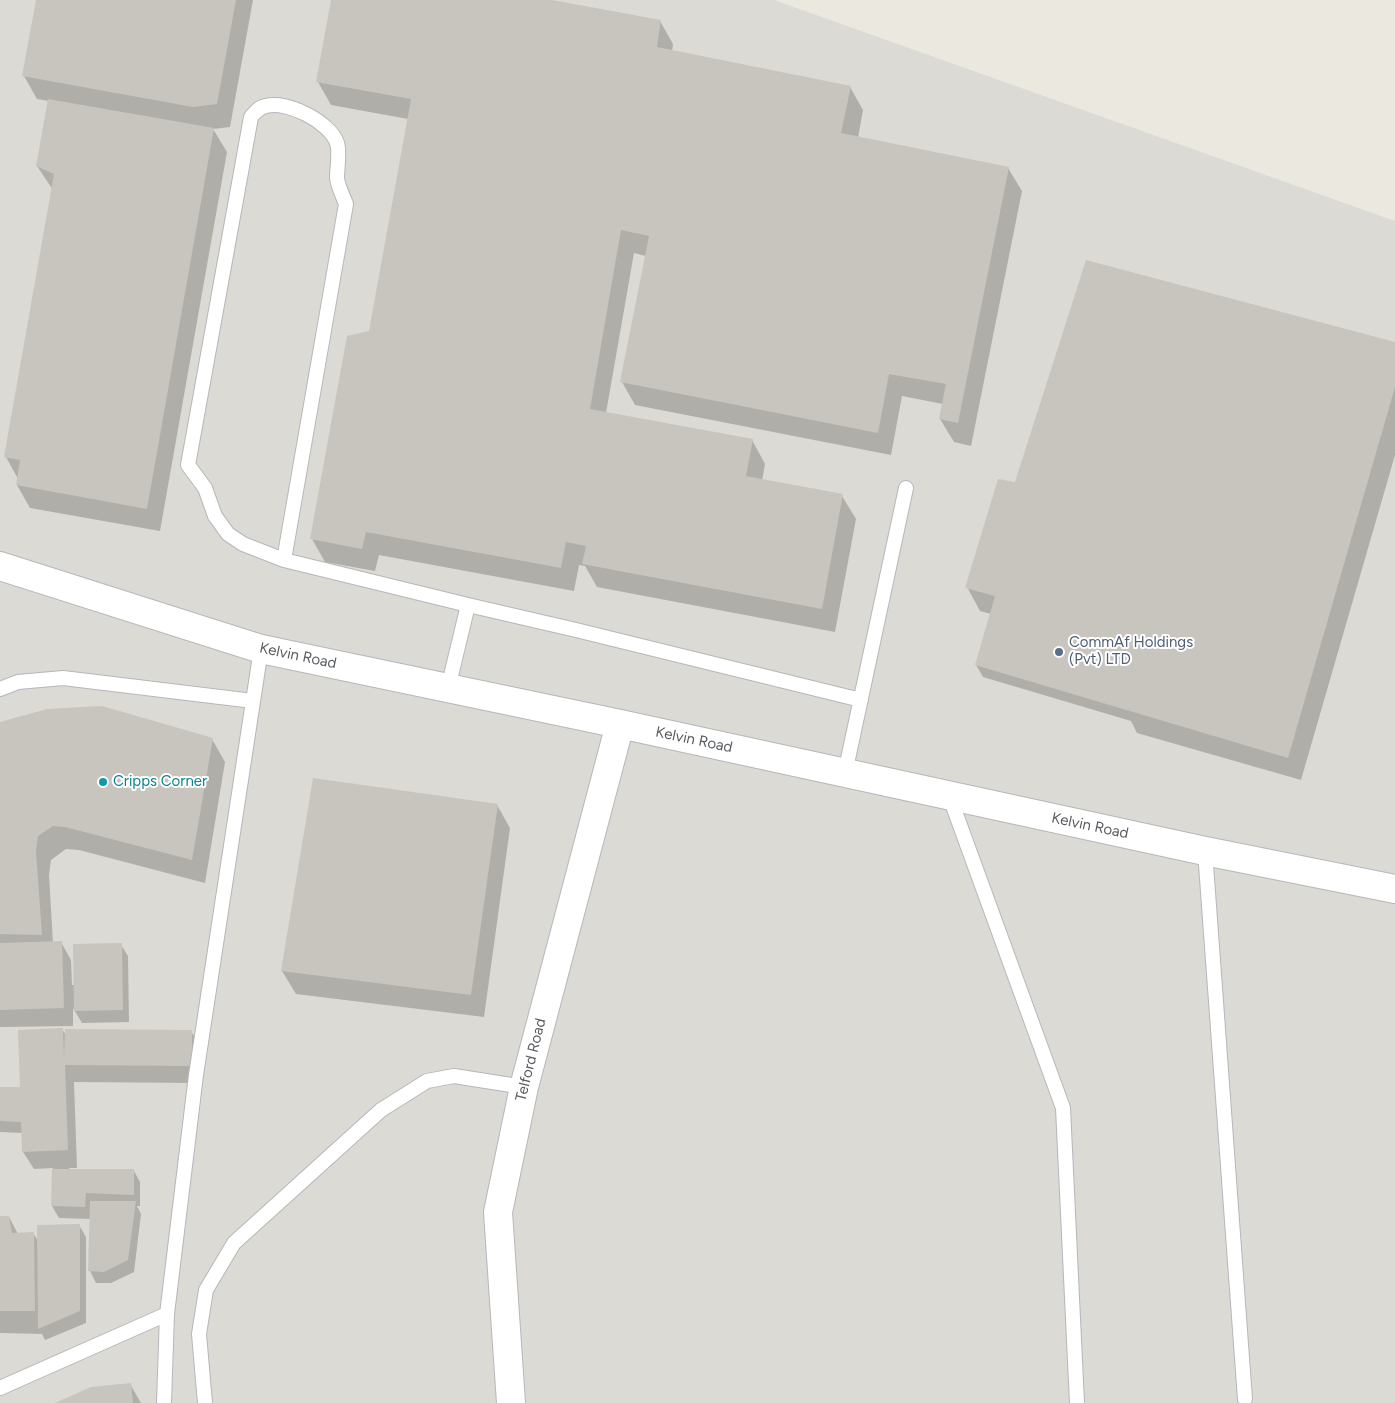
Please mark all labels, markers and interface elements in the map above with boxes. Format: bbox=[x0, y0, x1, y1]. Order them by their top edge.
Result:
place label: CommAf Holdings (Pvt) LTD bbox=[1069, 634, 1193, 669]
street label: Kelvin Road bbox=[258, 639, 338, 673]
marker: CommAf Holdings (Pvt) LTD bbox=[1053, 646, 1065, 658]
street label: Kelvin Road bbox=[654, 723, 734, 757]
place label: Cripps Corner bbox=[113, 773, 207, 791]
marker: Cripps Corner bbox=[97, 776, 109, 788]
street label: Kelvin Road bbox=[1050, 809, 1130, 843]
street label: Telford Road bbox=[512, 1017, 550, 1103]

